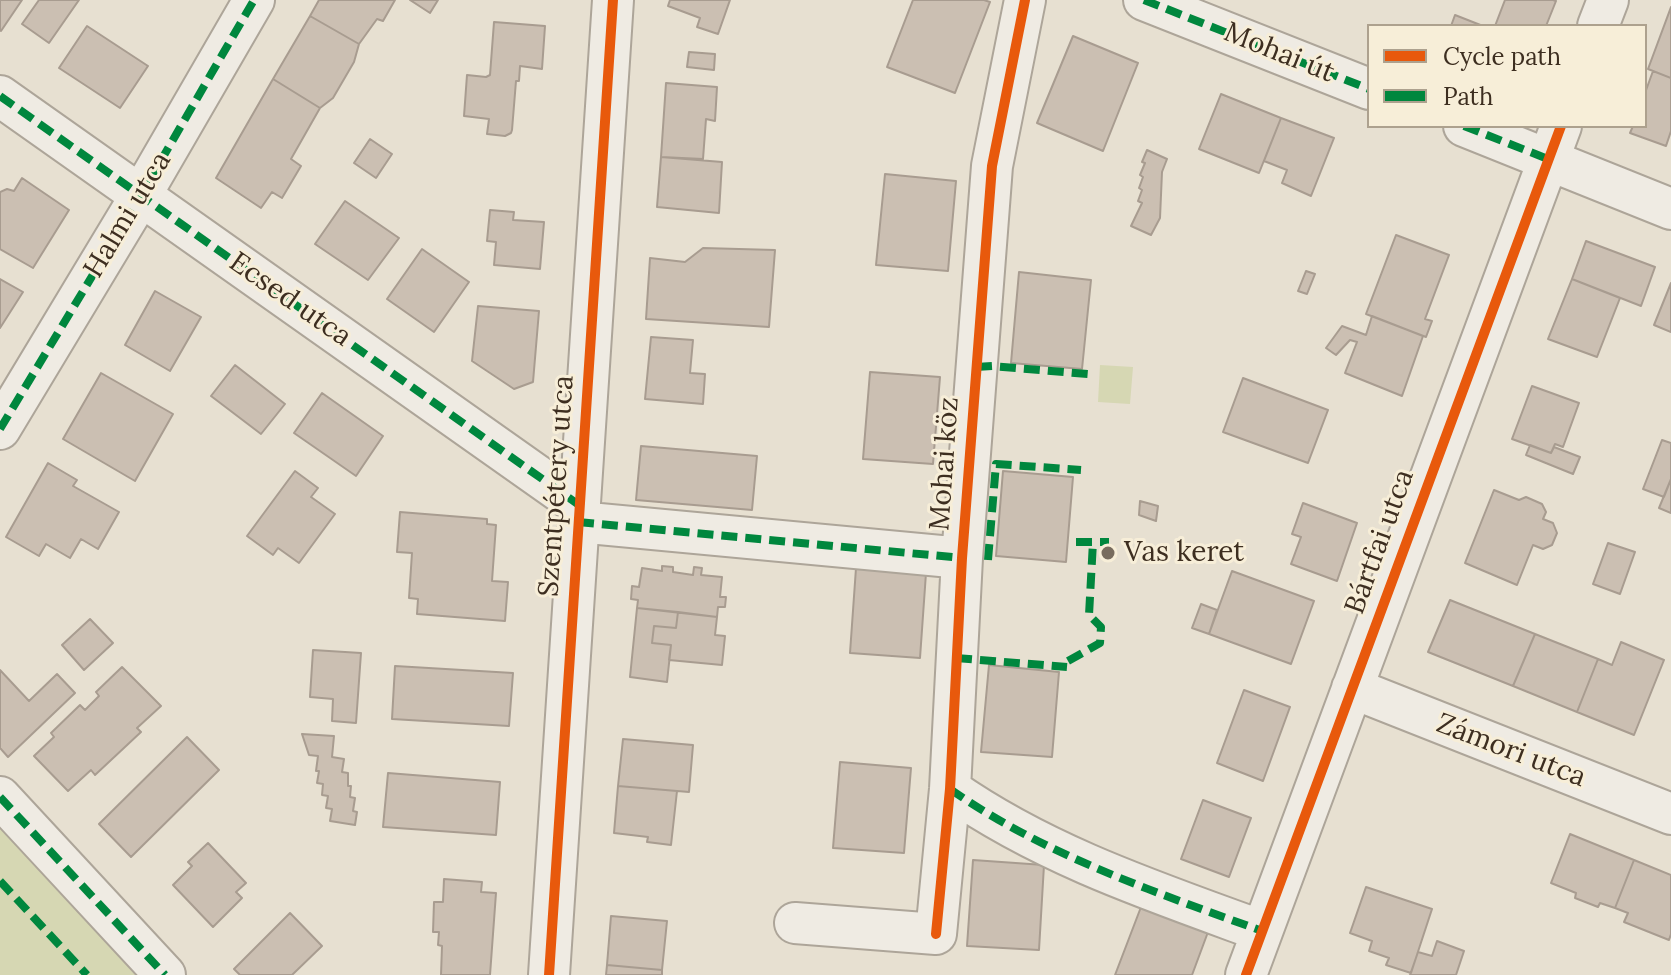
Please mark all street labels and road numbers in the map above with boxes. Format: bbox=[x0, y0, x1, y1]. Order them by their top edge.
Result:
street label: Mohai út bbox=[1219, 16, 1339, 90]
street label: Halmi utca bbox=[77, 146, 179, 284]
street label: Ecsed utca bbox=[223, 246, 357, 354]
street label: Szentpétery utca bbox=[532, 374, 582, 598]
street label: Mohai köz bbox=[924, 396, 966, 532]
street label: Bártfai utca bbox=[1338, 465, 1422, 619]
street label: Zámori utca bbox=[1432, 707, 1590, 795]

